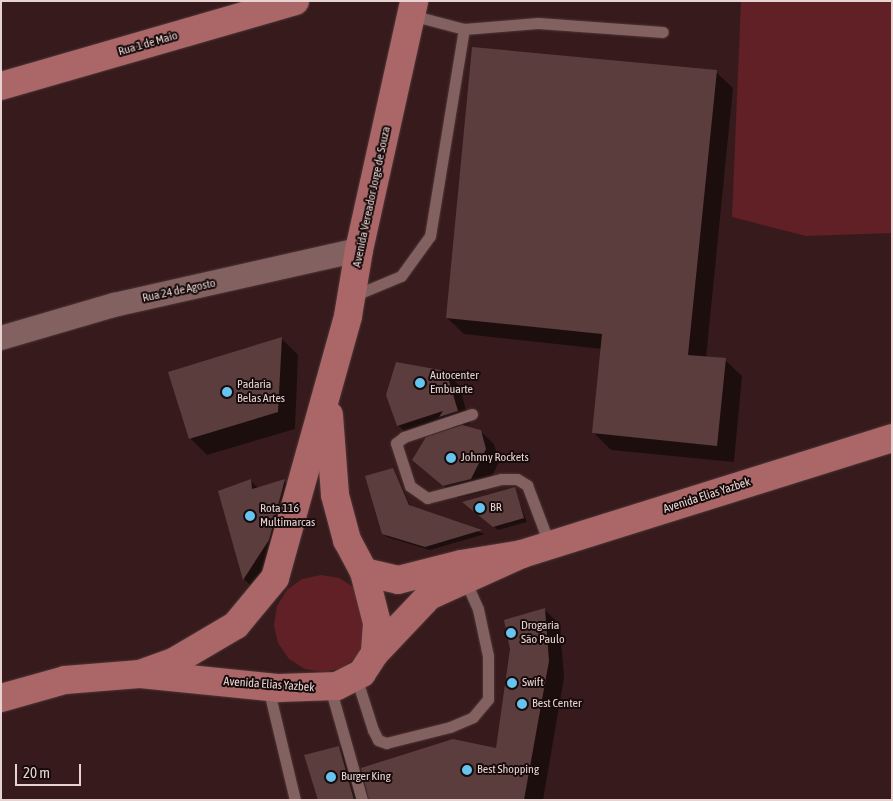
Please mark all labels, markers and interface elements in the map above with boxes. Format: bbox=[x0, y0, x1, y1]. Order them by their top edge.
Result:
street label: Rua 1 de Maio bbox=[117, 29, 179, 59]
street label: Avenida Vereador Jorge de Souza bbox=[350, 125, 394, 269]
street label: Rua 24 de Agosto bbox=[141, 276, 217, 306]
place label: Autocenter Embuarte bbox=[430, 369, 479, 397]
marker: Autocenter Embuarte bbox=[414, 377, 426, 389]
place label: Padaria Belas Artes bbox=[237, 378, 285, 406]
marker: Padaria Belas Artes bbox=[221, 386, 233, 398]
place label: Johnny Rockets bbox=[461, 451, 529, 465]
marker: Johnny Rockets bbox=[445, 452, 457, 464]
street label: Avenida Elias Yazbek bbox=[661, 475, 753, 517]
place label: BR bbox=[490, 501, 502, 515]
place label: Rota 116 Multimarcas bbox=[260, 502, 315, 530]
marker: BR bbox=[474, 502, 486, 514]
marker: Rota 116 Multimarcas bbox=[244, 510, 256, 522]
place label: Drogaria São Paulo bbox=[521, 619, 565, 647]
marker: Drogaria São Paulo bbox=[505, 627, 517, 639]
street label: Avenida Elias Yazbek bbox=[223, 675, 315, 695]
place label: Swift bbox=[522, 676, 544, 690]
marker: Swift bbox=[506, 677, 518, 689]
place label: Best Center bbox=[532, 697, 581, 711]
marker: Best Center bbox=[516, 698, 528, 710]
scale bar bbox=[18, 754, 84, 786]
place label: Best Shopping bbox=[477, 763, 539, 777]
text: 20 m bbox=[23, 764, 50, 781]
marker: Best Shopping bbox=[461, 764, 473, 776]
place label: Burger King bbox=[341, 770, 391, 784]
marker: Burger King bbox=[325, 771, 337, 783]

